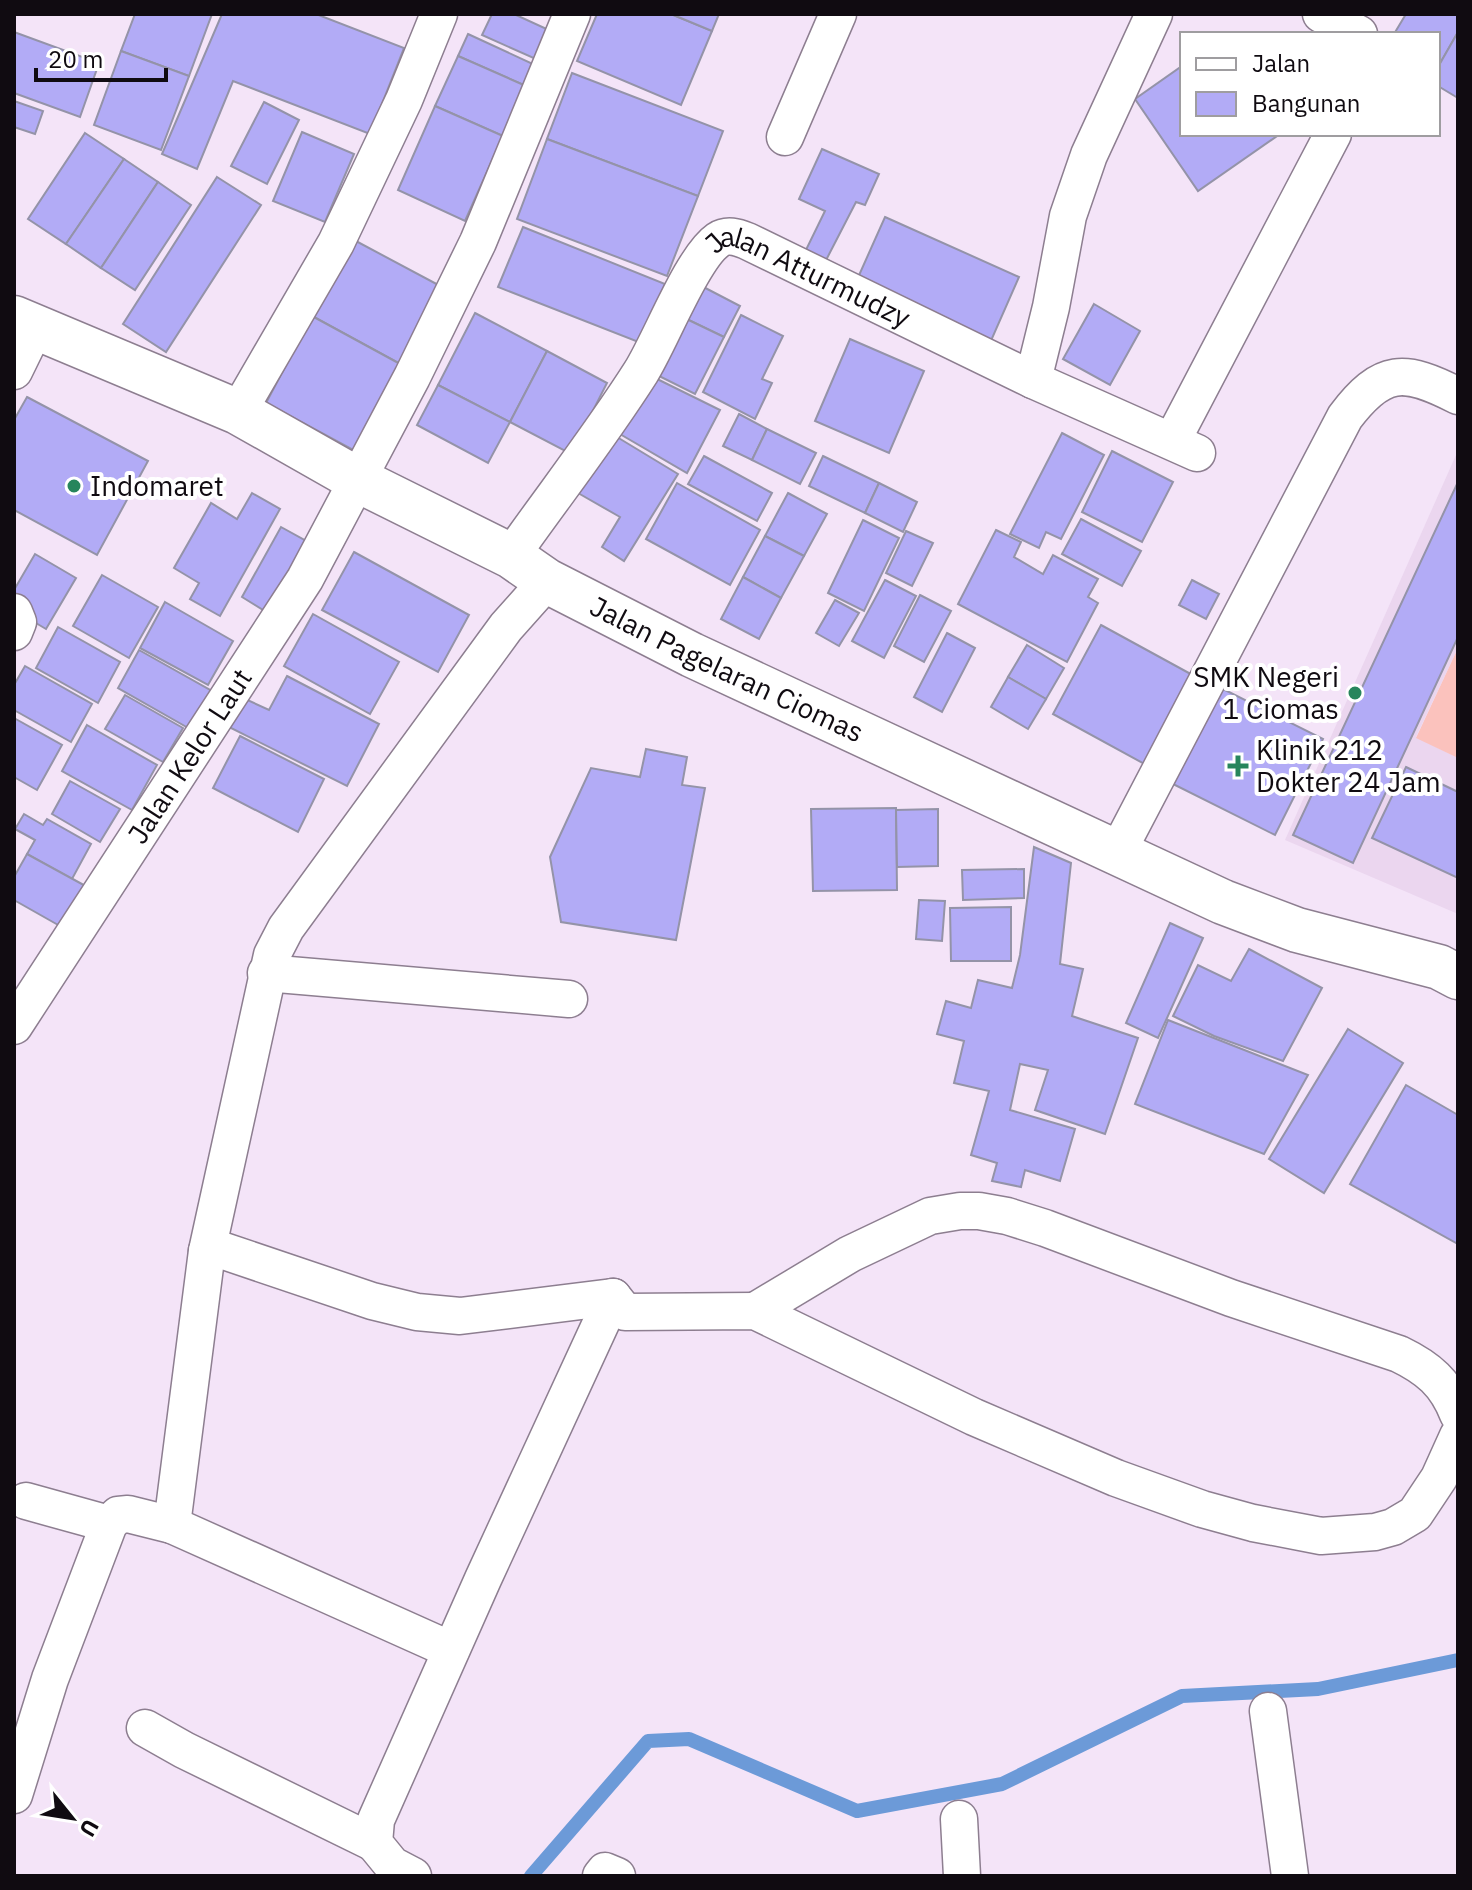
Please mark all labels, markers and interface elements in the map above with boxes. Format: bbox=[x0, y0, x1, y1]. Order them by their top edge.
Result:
scale bar bbox=[36, 32, 166, 82]
legend bbox=[1180, 32, 1440, 136]
text: 20 m bbox=[48, 43, 103, 75]
text: Jalan bbox=[1252, 47, 1310, 79]
text: Bangunan bbox=[1252, 87, 1360, 119]
street label: Jalan Atturmudzy bbox=[697, 217, 917, 336]
place label: Indomaret bbox=[90, 467, 224, 504]
marker: Indomaret bbox=[65, 477, 83, 495]
street label: Jalan Pagelaran Ciomas bbox=[584, 587, 870, 750]
place label: SMK Negeri 1 Ciomas bbox=[1193, 658, 1339, 727]
street label: Jalan Kelor Laut bbox=[119, 661, 260, 850]
marker: SMK Negeri 1 Ciomas bbox=[1346, 684, 1364, 702]
place label: Klinik 212 Dokter 24 Jam bbox=[1256, 731, 1441, 800]
marker: Klinik 212 Dokter 24 Jam bbox=[1227, 755, 1249, 777]
north arrow bbox=[32, 1778, 112, 1858]
text: U bbox=[73, 1814, 106, 1842]

